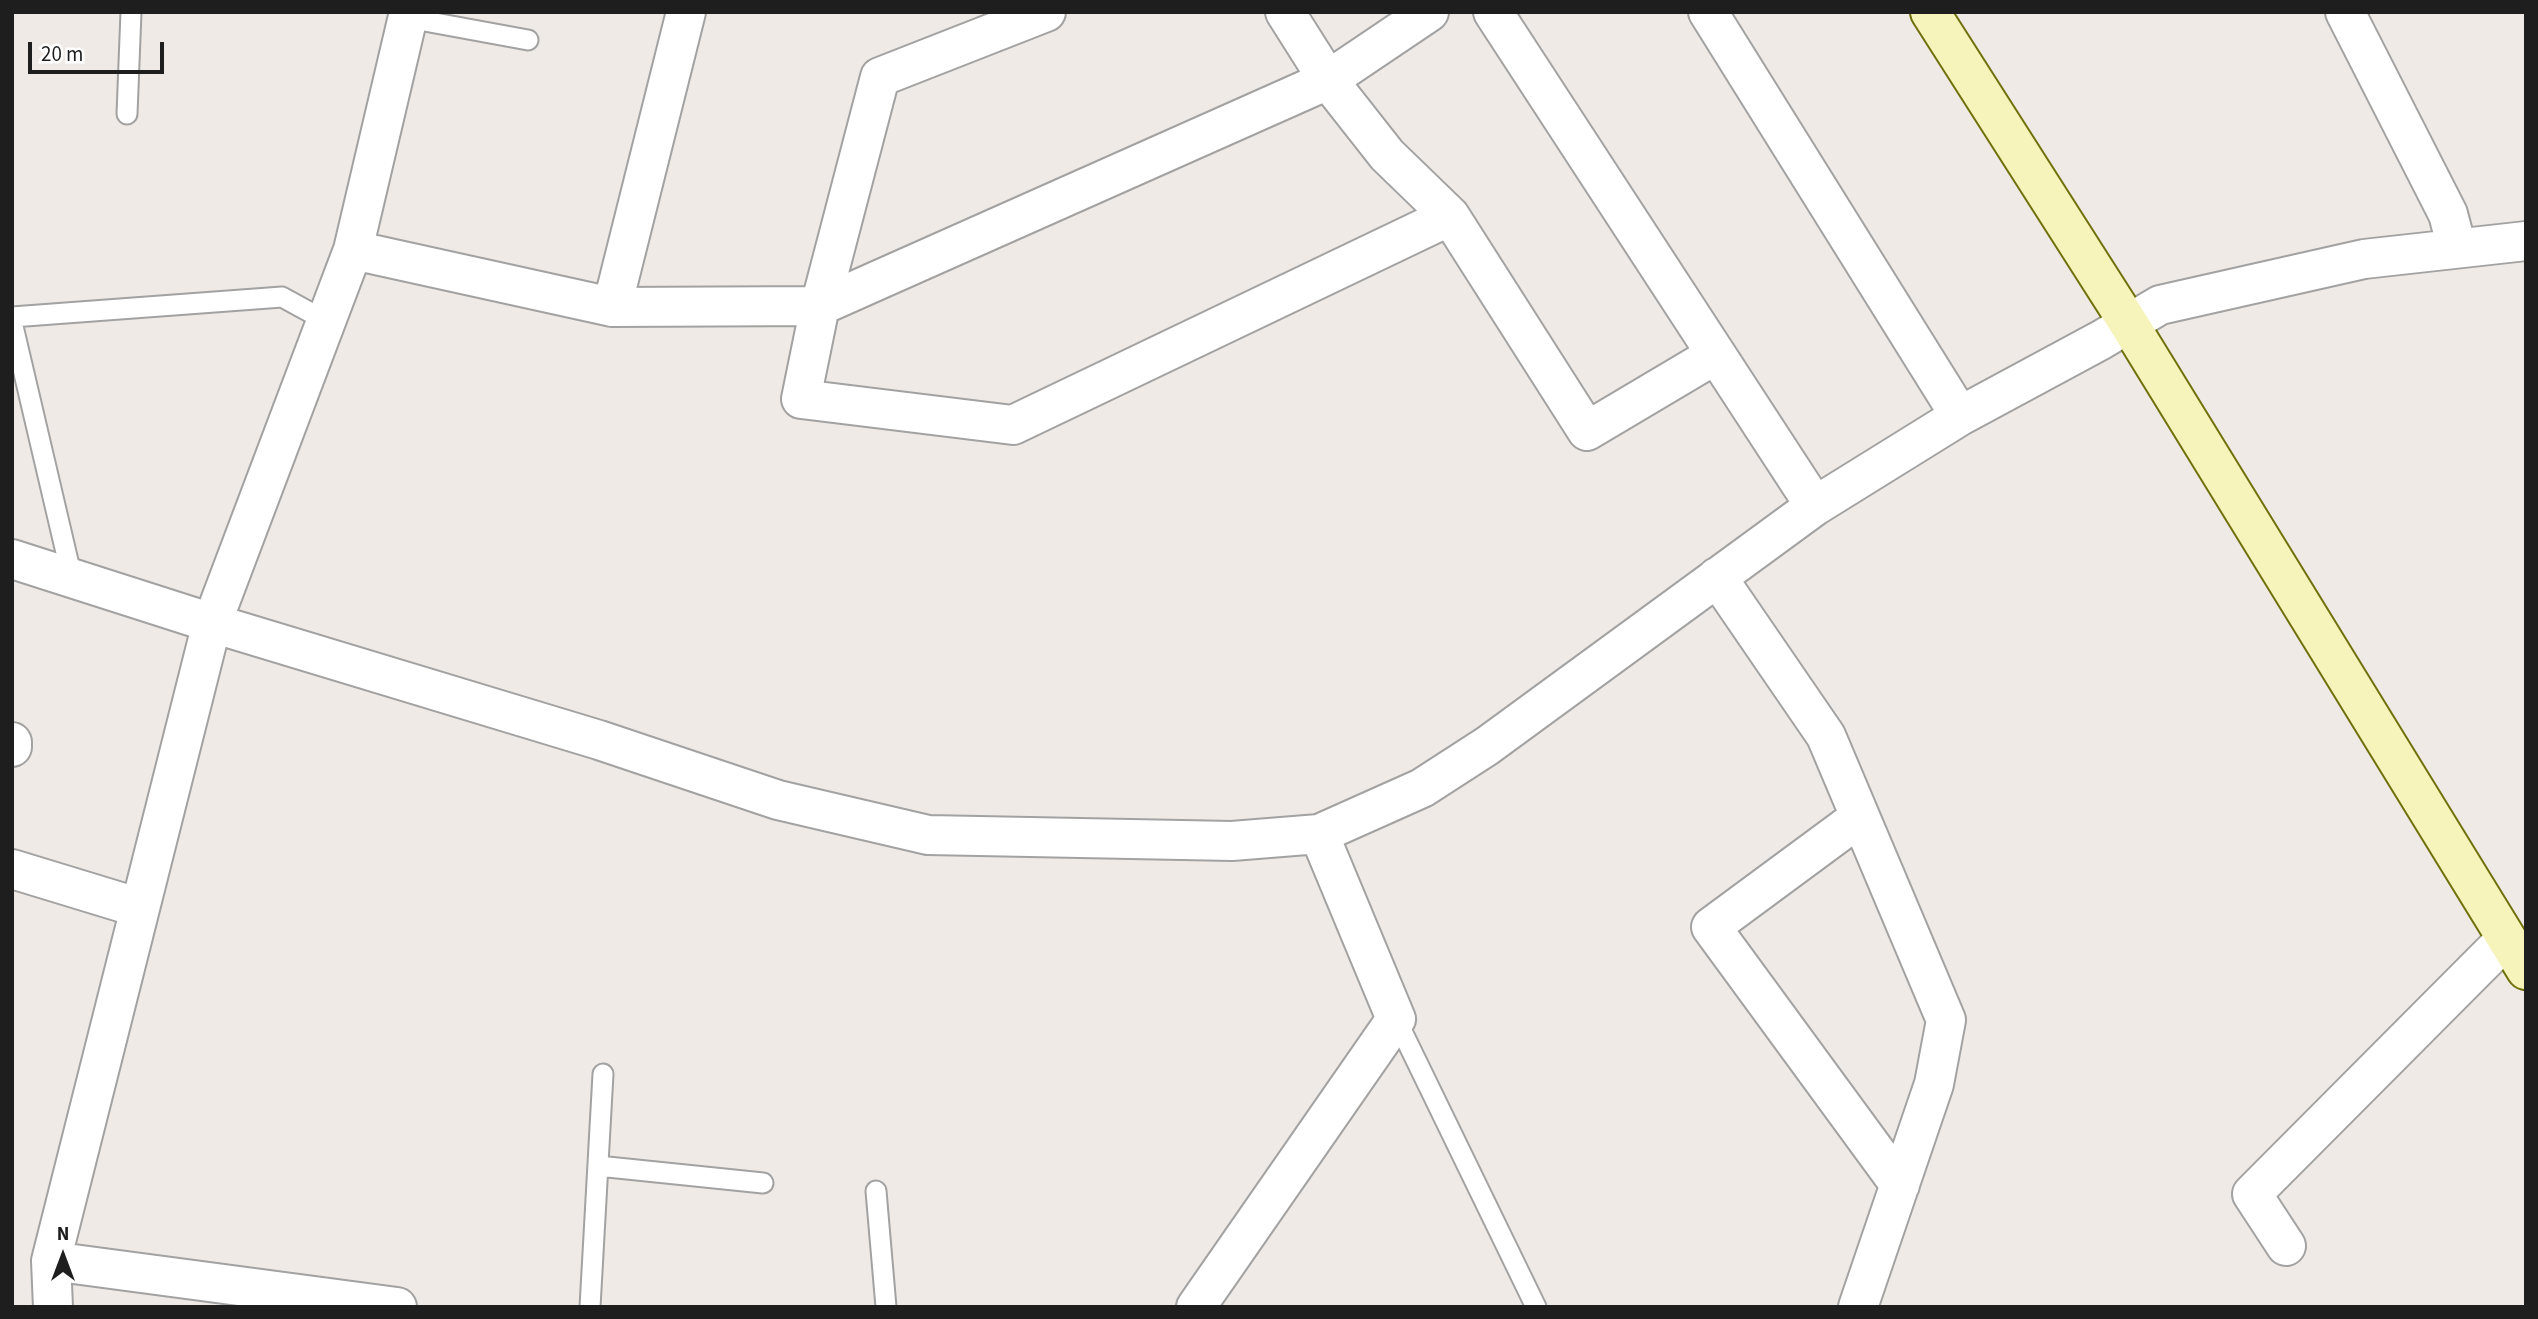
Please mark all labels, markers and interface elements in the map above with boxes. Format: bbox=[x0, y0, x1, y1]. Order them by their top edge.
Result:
scale bar bbox=[32, 28, 168, 72]
text: 20 m bbox=[41, 39, 83, 69]
north arrow bbox=[28, 1221, 98, 1291]
text: N bbox=[57, 1221, 69, 1248]

